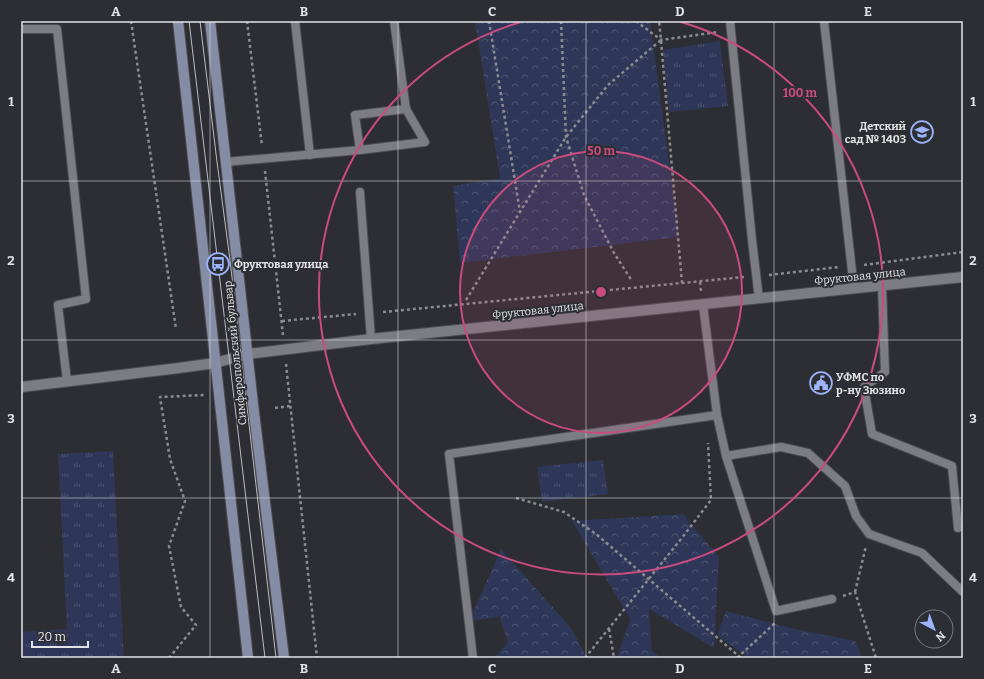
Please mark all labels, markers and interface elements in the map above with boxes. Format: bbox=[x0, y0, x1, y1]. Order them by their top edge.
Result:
text: A bbox=[111, 4, 121, 19]
text: B bbox=[300, 4, 308, 19]
text: C bbox=[488, 4, 496, 19]
text: D bbox=[675, 4, 685, 19]
text: E bbox=[864, 4, 872, 19]
text: 100 m bbox=[783, 86, 818, 100]
text: 1 bbox=[8, 94, 14, 109]
text: 1 bbox=[970, 94, 976, 109]
school or university icon: Детский сад № 1403 bbox=[909, 119, 935, 145]
place label: Детский сад № 1403 bbox=[845, 120, 907, 146]
text: 50 m bbox=[587, 144, 615, 158]
bus stop icon: Фруктовая улица bbox=[205, 251, 231, 277]
text: 2 bbox=[7, 253, 15, 268]
text: 2 bbox=[969, 253, 977, 268]
place label: Фруктовая улица bbox=[234, 258, 329, 271]
street label: Фруктовая улица bbox=[814, 265, 906, 288]
street label: Симферопольский бульвар bbox=[221, 280, 250, 426]
centre of rings bbox=[594, 285, 608, 299]
street label: Фруктовая улица bbox=[492, 299, 584, 322]
public building icon: УФМС по р-ну Зюзино bbox=[808, 370, 834, 396]
place label: УФМС по р-ну Зюзино bbox=[836, 371, 905, 397]
text: 3 bbox=[7, 411, 15, 426]
text: 3 bbox=[969, 411, 977, 426]
text: 4 bbox=[7, 570, 15, 585]
text: 4 bbox=[969, 570, 977, 585]
north arrow bbox=[914, 609, 954, 649]
scale bar bbox=[32, 623, 88, 649]
text: N bbox=[932, 628, 948, 644]
text: 20 m bbox=[38, 630, 67, 644]
text: A bbox=[111, 661, 121, 676]
text: B bbox=[300, 661, 308, 676]
text: C bbox=[488, 661, 496, 676]
text: D bbox=[675, 661, 685, 676]
text: E bbox=[864, 661, 872, 676]

